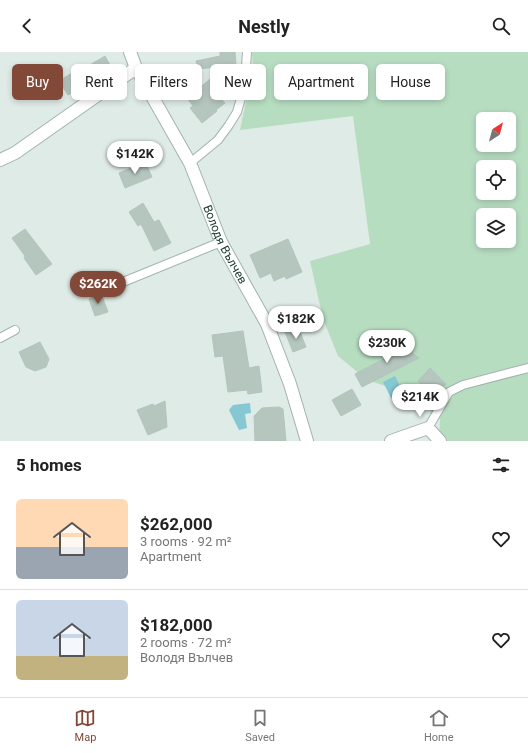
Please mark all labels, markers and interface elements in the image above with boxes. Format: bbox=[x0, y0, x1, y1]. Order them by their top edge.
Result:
icon: back bbox=[16, 15, 38, 37]
icon: search bbox=[490, 15, 512, 37]
text: Nestly bbox=[238, 16, 290, 37]
chip: Buy bbox=[12, 64, 63, 100]
chip: Rent bbox=[71, 64, 127, 100]
chip: Filters bbox=[135, 64, 202, 100]
chip: New bbox=[210, 64, 266, 100]
chip: Apartment bbox=[274, 64, 368, 100]
chip: House bbox=[376, 64, 445, 100]
north arrow bbox=[476, 112, 516, 152]
map controls bbox=[476, 112, 516, 248]
pin: $142K bbox=[107, 141, 163, 175]
text: $142K bbox=[116, 146, 154, 161]
button: locate bbox=[476, 160, 516, 200]
street label: Володя Вълчев bbox=[200, 203, 250, 286]
button: layers bbox=[476, 208, 516, 248]
pin: $262K bbox=[70, 271, 126, 305]
text: $262K bbox=[79, 276, 117, 291]
pin: $182K bbox=[268, 306, 324, 340]
text: $182K bbox=[277, 311, 315, 326]
pin: $230K bbox=[359, 330, 415, 364]
text: $230K bbox=[368, 335, 406, 350]
pin: $214K bbox=[392, 384, 448, 418]
text: $214K bbox=[401, 389, 439, 404]
icon: filters bbox=[490, 454, 512, 476]
text: 5 homes bbox=[16, 455, 82, 475]
text: $262,000 bbox=[140, 514, 212, 534]
icon: home bbox=[48, 515, 96, 563]
icon: heart bbox=[490, 528, 512, 550]
text: 3 rooms · 92 m² bbox=[140, 534, 232, 549]
text: Apartment bbox=[140, 549, 202, 564]
text: $182,000 bbox=[140, 615, 212, 635]
icon: home bbox=[48, 616, 96, 664]
icon: heart bbox=[490, 629, 512, 651]
text: 2 rooms · 72 m² bbox=[140, 635, 232, 650]
text: Володя Вълчев bbox=[140, 650, 233, 665]
tab: Map bbox=[74, 707, 96, 744]
tab: Saved bbox=[245, 707, 275, 744]
tab: Home bbox=[424, 707, 454, 744]

